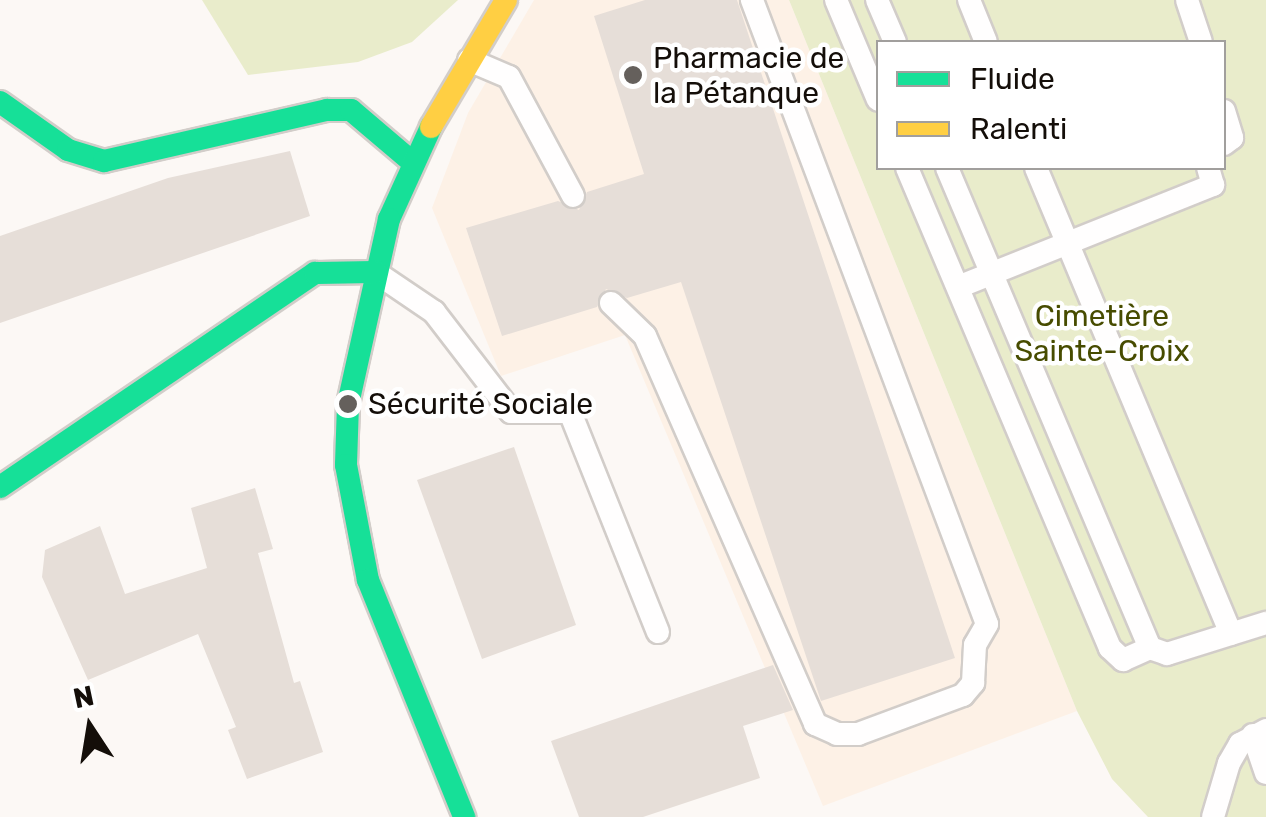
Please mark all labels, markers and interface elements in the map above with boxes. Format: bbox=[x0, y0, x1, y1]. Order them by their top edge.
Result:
place label: Pharmacie de la Pétanque bbox=[653, 40, 844, 110]
legend bbox=[876, 40, 1226, 170]
text: Fluide bbox=[970, 61, 1055, 97]
marker: Pharmacie de la Pétanque bbox=[622, 64, 644, 86]
text: Ralenti bbox=[970, 111, 1067, 147]
park label: Cimetière Sainte-Croix bbox=[1014, 298, 1190, 368]
place label: Sécurité Sociale bbox=[368, 386, 593, 422]
marker: Sécurité Sociale bbox=[337, 393, 359, 415]
north arrow bbox=[40, 677, 140, 777]
text: N bbox=[70, 679, 97, 715]

